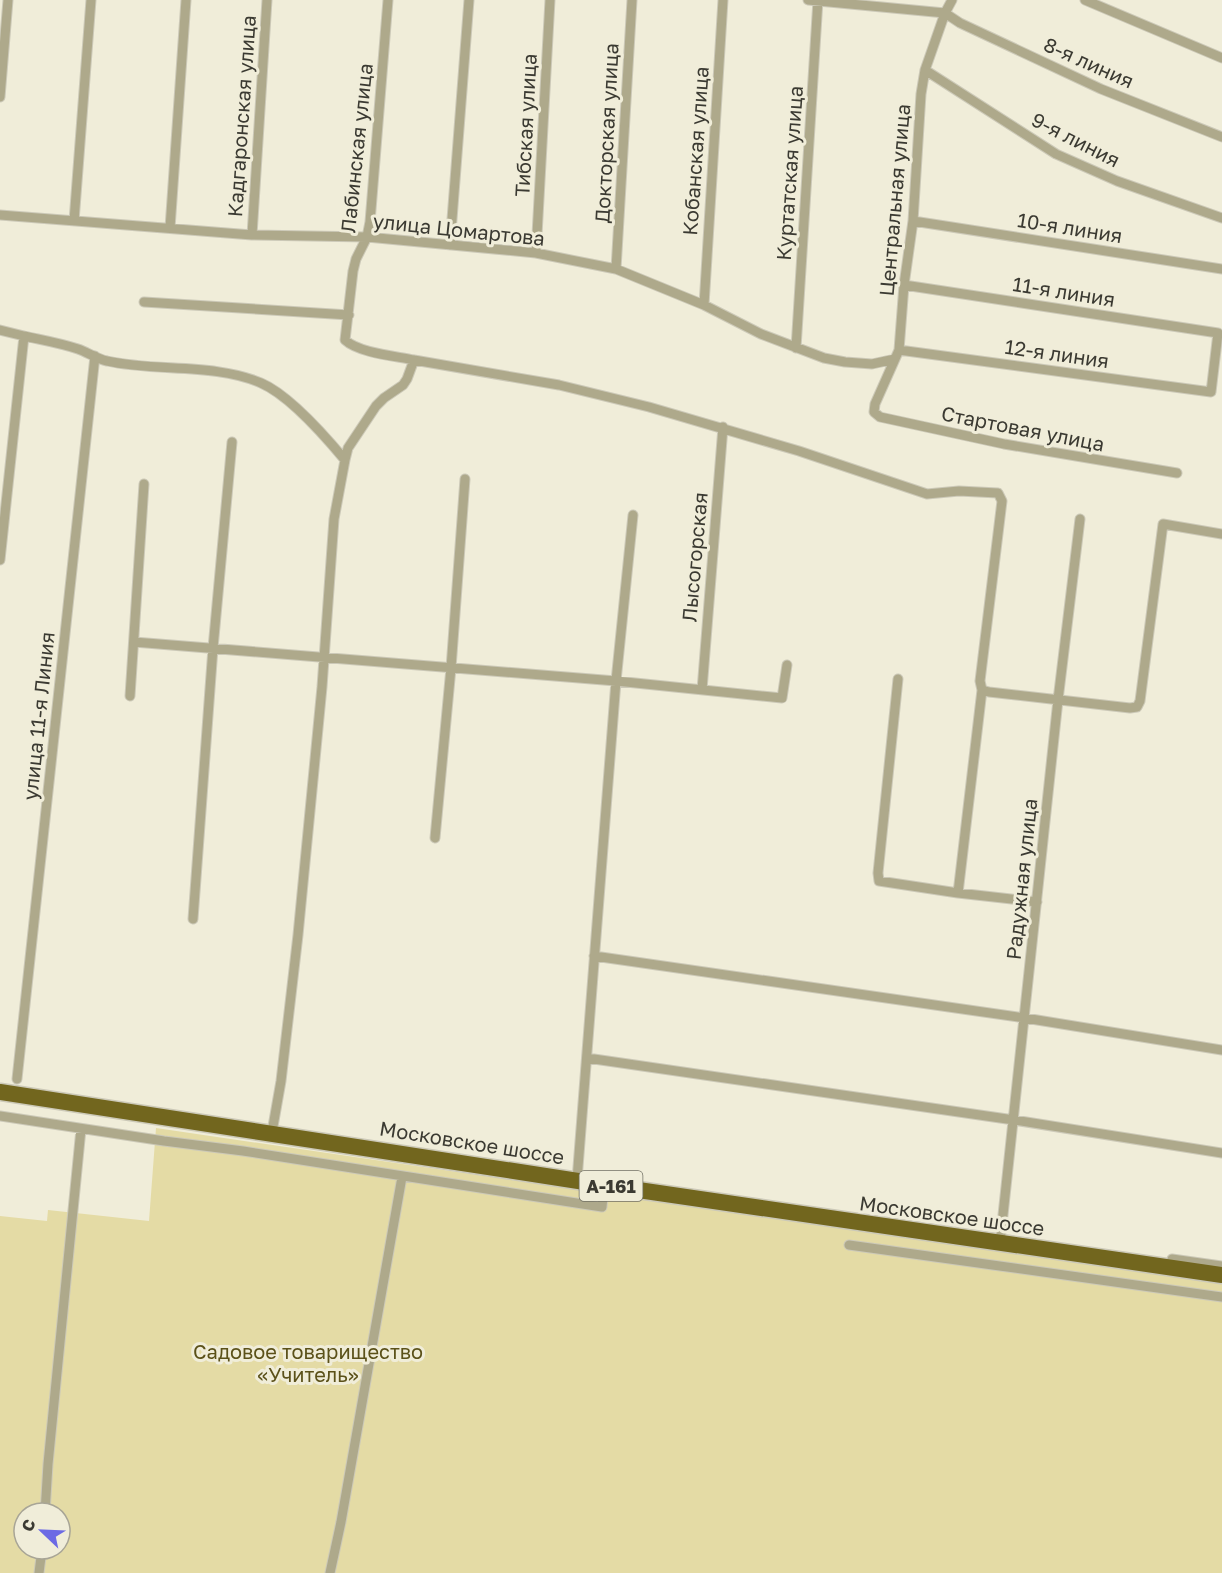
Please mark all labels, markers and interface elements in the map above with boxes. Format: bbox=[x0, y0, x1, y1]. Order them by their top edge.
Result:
street label: Кадгаронская улица bbox=[222, 14, 260, 218]
street label: 8-я линия bbox=[1040, 32, 1138, 92]
street label: Докторская улица bbox=[589, 42, 623, 224]
street label: Тибская улица bbox=[509, 53, 541, 197]
street label: Лабинская улица bbox=[335, 62, 377, 234]
street label: Кобанская улица bbox=[677, 66, 713, 236]
street label: Куртатская улица bbox=[771, 85, 807, 261]
street label: Центральная улица bbox=[874, 103, 914, 297]
street label: 9-я линия bbox=[1028, 107, 1124, 171]
street label: 10-я линия bbox=[1016, 207, 1124, 247]
street label: улица Цомартова bbox=[372, 208, 546, 250]
street label: 11-я линия bbox=[1011, 271, 1117, 311]
street label: 12-я линия bbox=[1003, 334, 1111, 372]
street label: Стартовая улица bbox=[939, 400, 1107, 456]
street label: Лысогорская bbox=[676, 491, 712, 623]
street label: улица 11-я Линия bbox=[17, 631, 59, 801]
street label: Радужная улица bbox=[1001, 797, 1041, 961]
street label: Московское шоссе bbox=[378, 1116, 566, 1168]
road number: А-161 bbox=[580, 1171, 642, 1201]
street label: Московское шоссе bbox=[858, 1190, 1046, 1240]
park label: Садовое товарищество «Учитель» bbox=[193, 1339, 423, 1386]
north arrow bbox=[12, 1501, 72, 1561]
text: С bbox=[17, 1516, 40, 1534]

